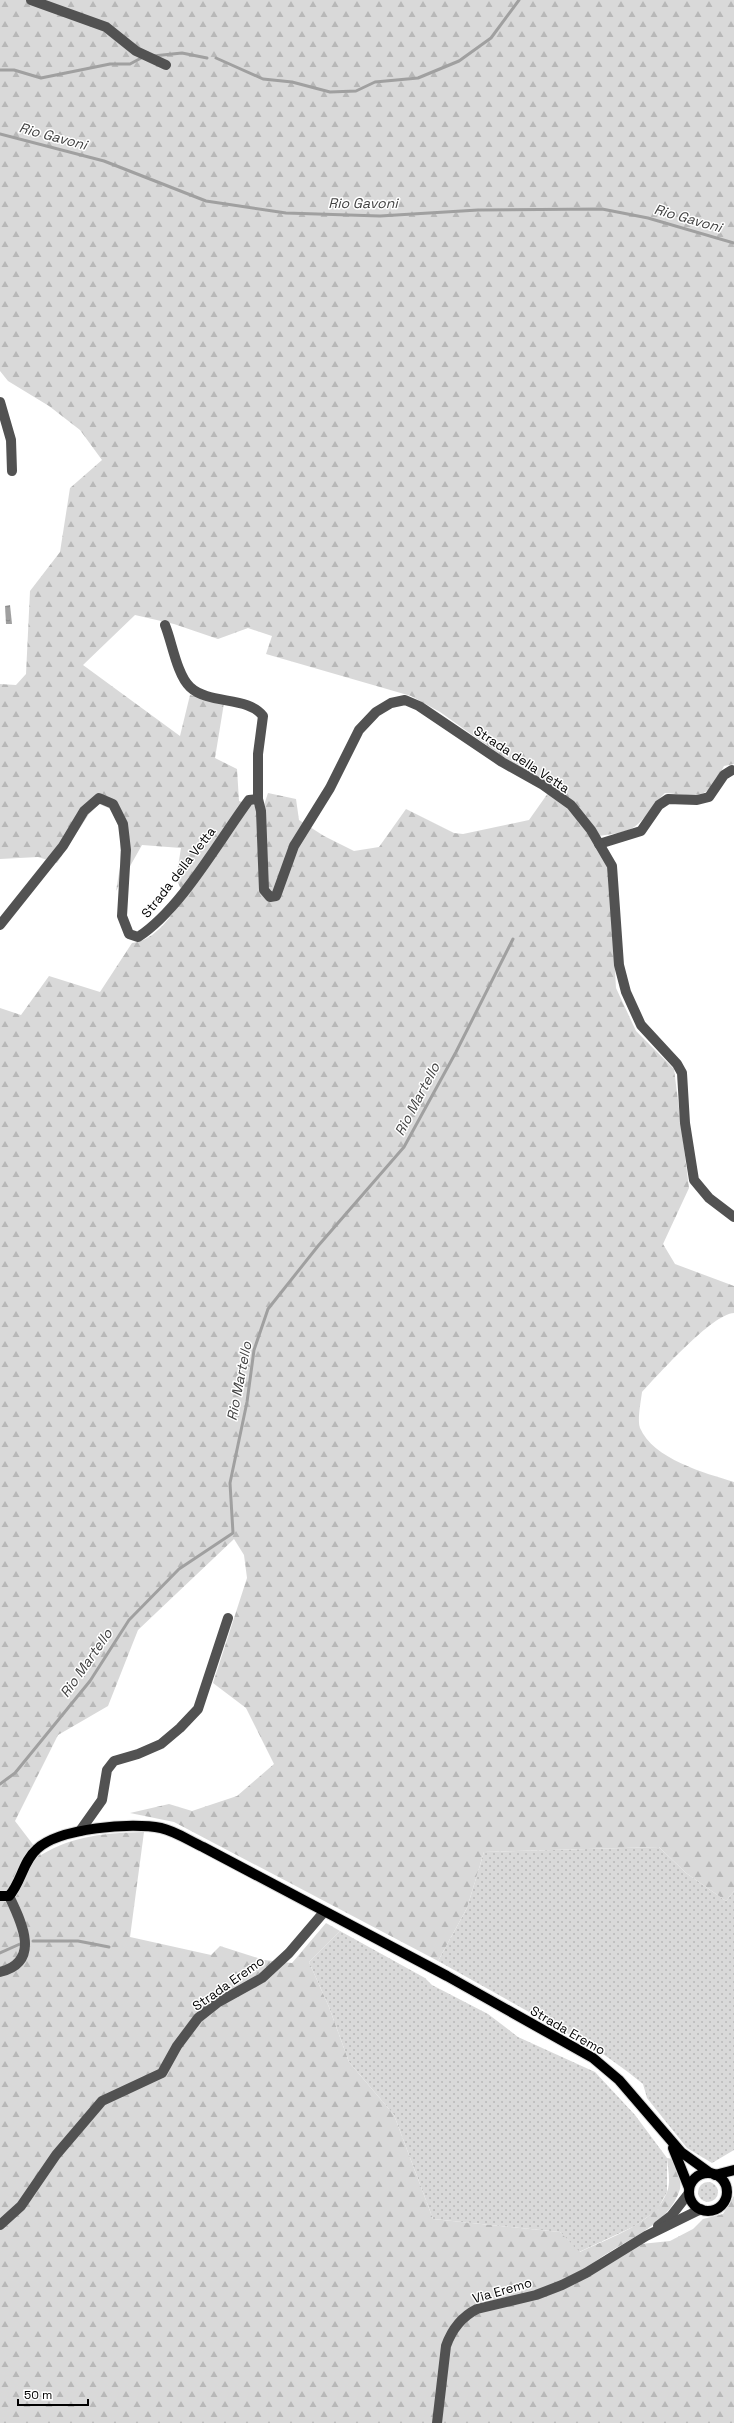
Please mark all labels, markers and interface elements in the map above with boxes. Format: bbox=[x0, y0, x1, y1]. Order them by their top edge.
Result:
water label: Rio Gavoni bbox=[17, 118, 90, 154]
water label: Rio Gavoni bbox=[328, 194, 399, 212]
water label: Rio Gavoni bbox=[652, 200, 725, 237]
street label: Strada della Vetta bbox=[471, 722, 573, 797]
street label: Strada della Vetta bbox=[137, 823, 220, 921]
water label: Rio Martello bbox=[390, 1059, 444, 1139]
water label: Rio Martello bbox=[223, 1340, 256, 1422]
water label: Rio Martello bbox=[56, 1625, 116, 1701]
street label: Strada Eremo bbox=[189, 1952, 268, 2014]
street label: Strada Eremo bbox=[527, 2002, 608, 2059]
street label: Via Eremo bbox=[470, 2274, 534, 2307]
scale bar bbox=[18, 2381, 88, 2407]
text: 50 m bbox=[24, 2387, 52, 2403]

